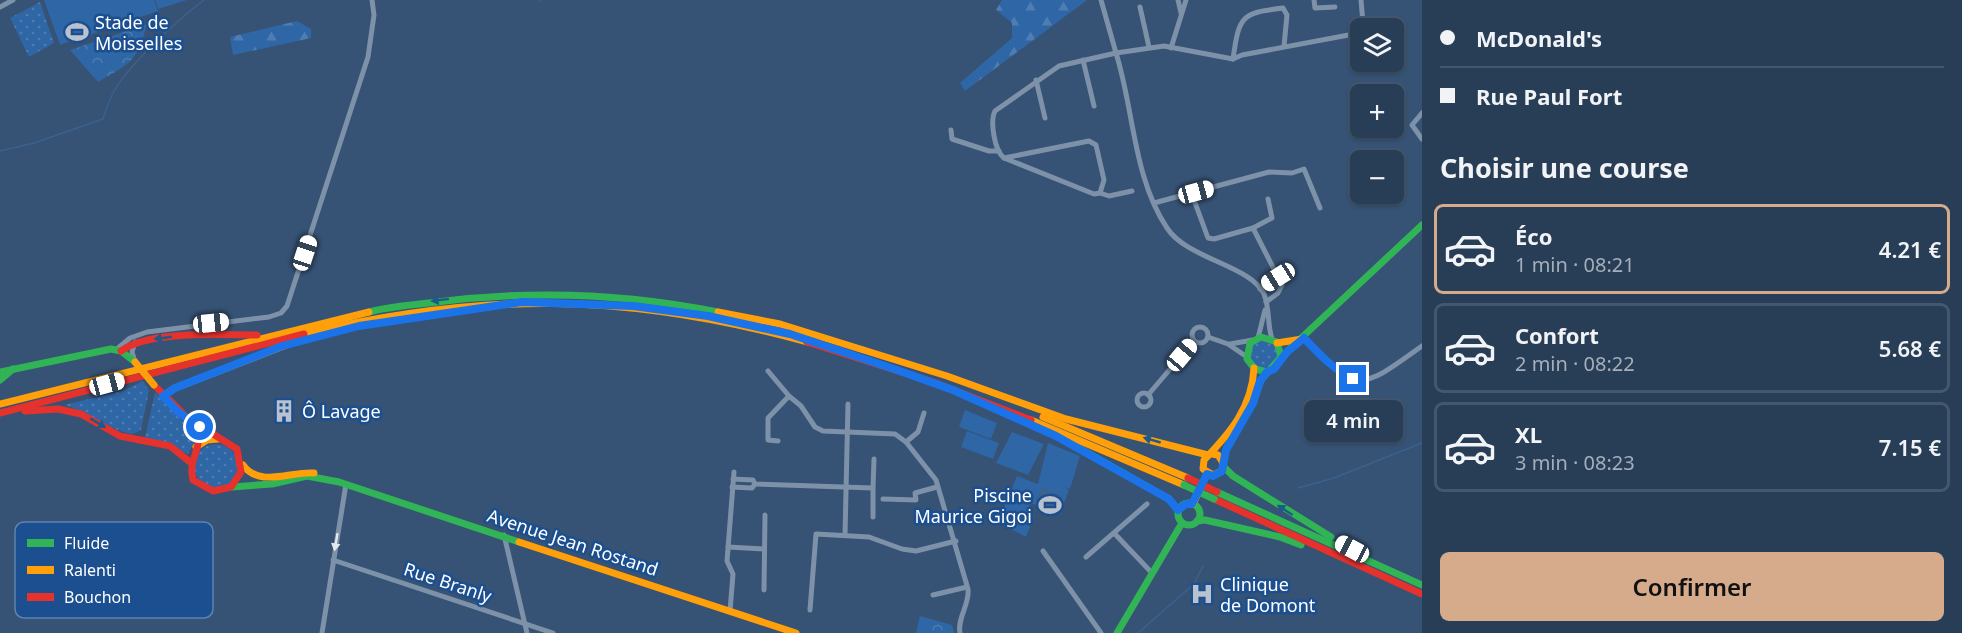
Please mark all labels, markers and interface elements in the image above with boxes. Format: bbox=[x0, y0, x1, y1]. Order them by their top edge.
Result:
place label: Stade de Moisselles bbox=[95, 10, 182, 55]
map controls bbox=[1350, 18, 1404, 204]
button: layers bbox=[1350, 18, 1404, 72]
sports icon: Stade de Moisselles bbox=[64, 19, 90, 45]
text: McDonald's bbox=[1476, 23, 1602, 53]
text: Rue Paul Fort bbox=[1476, 81, 1622, 111]
button: + bbox=[1350, 84, 1404, 138]
text: Choisir une course bbox=[1440, 149, 1689, 186]
button: − bbox=[1350, 150, 1404, 204]
car bbox=[1176, 179, 1216, 205]
text: Éco bbox=[1515, 221, 1552, 251]
icon: car bbox=[1443, 222, 1497, 276]
car bbox=[291, 233, 319, 273]
text: 4.21 € bbox=[1879, 234, 1941, 264]
text: 1 min · 08:21 bbox=[1515, 251, 1635, 278]
car bbox=[1258, 260, 1298, 294]
one-way arrow bbox=[430, 295, 449, 305]
car bbox=[192, 312, 230, 334]
text: Confort bbox=[1515, 320, 1599, 350]
icon: car bbox=[1443, 321, 1497, 375]
one-way arrow bbox=[153, 333, 172, 342]
text: 5.68 € bbox=[1879, 333, 1941, 363]
car bbox=[1164, 335, 1200, 375]
text: 2 min · 08:22 bbox=[1515, 350, 1635, 377]
route end bbox=[1339, 365, 1366, 392]
car bbox=[87, 371, 127, 397]
building icon: Ô Lavage bbox=[271, 398, 297, 424]
place label: Ô Lavage bbox=[302, 399, 381, 423]
callout: 4 min bbox=[1304, 400, 1402, 442]
text: 4 min bbox=[1326, 407, 1381, 434]
route start bbox=[186, 413, 213, 440]
one-way arrow bbox=[90, 418, 106, 429]
text: XL bbox=[1515, 419, 1542, 449]
icon: car bbox=[1443, 420, 1497, 474]
text: 7.15 € bbox=[1879, 432, 1941, 462]
one-way arrow bbox=[1143, 435, 1161, 444]
text: 3 min · 08:23 bbox=[1515, 449, 1635, 476]
place label: Piscine Maurice Gigoi bbox=[915, 483, 1032, 528]
sports icon: Piscine Maurice Gigoi bbox=[1037, 492, 1063, 518]
street label: Avenue Jean Rostand bbox=[484, 503, 662, 581]
one-way arrow bbox=[1277, 505, 1293, 516]
legend bbox=[15, 522, 213, 618]
text: Fluide bbox=[64, 532, 109, 554]
one-way arrow bbox=[331, 532, 340, 551]
car bbox=[1332, 533, 1372, 565]
button: Confirmer bbox=[1440, 552, 1944, 621]
street label: Rue Branly bbox=[401, 557, 496, 608]
text: Ralenti bbox=[64, 559, 116, 581]
place label: Clinique de Domont bbox=[1220, 572, 1316, 617]
hospital icon: Clinique de Domont bbox=[1189, 581, 1215, 607]
text: Bouchon bbox=[64, 586, 131, 608]

